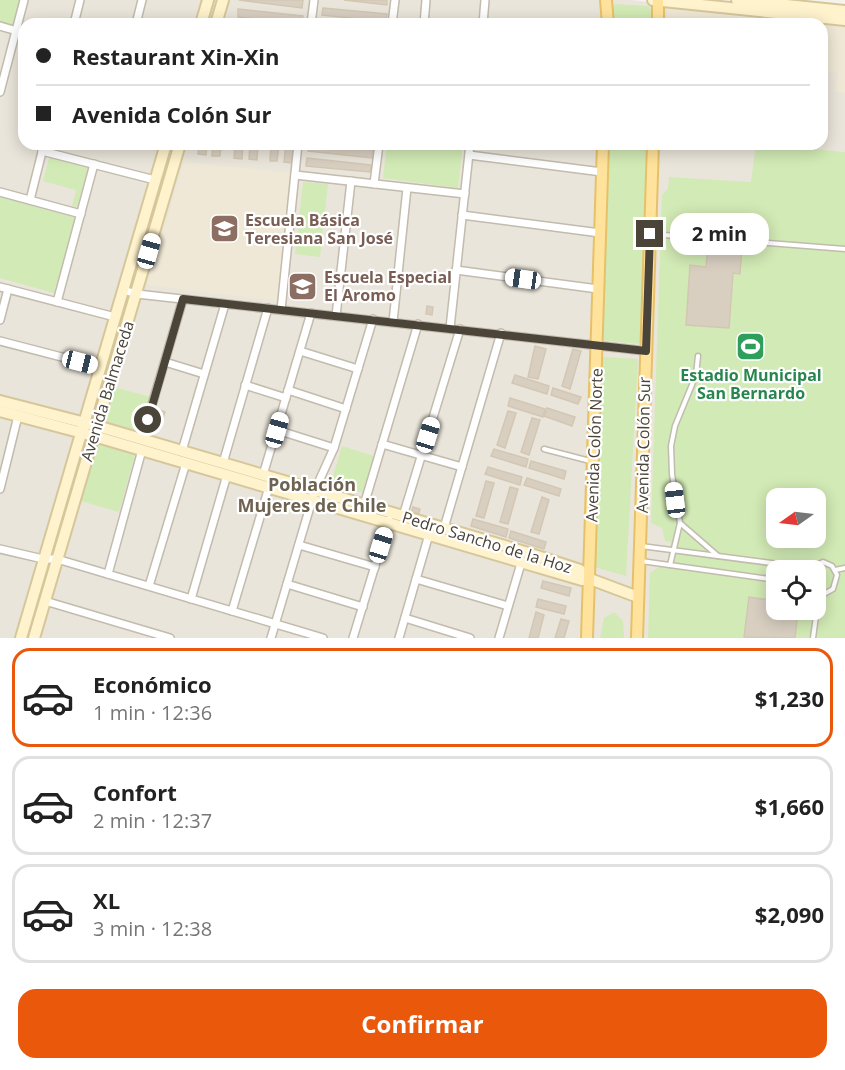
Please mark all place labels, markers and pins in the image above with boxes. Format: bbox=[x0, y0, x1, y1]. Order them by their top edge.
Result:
place label: Escuela Básica Teresiana San José bbox=[245, 209, 393, 249]
school or university icon: Escuela Básica Teresiana San José bbox=[208, 213, 240, 245]
place label: Escuela Especial El Aromo bbox=[324, 266, 452, 306]
school or university icon: Escuela Especial El Aromo bbox=[287, 270, 319, 302]
sports icon: Estadio Municipal San Bernardo bbox=[735, 331, 767, 363]
place label: Estadio Municipal San Bernardo bbox=[680, 364, 822, 404]

